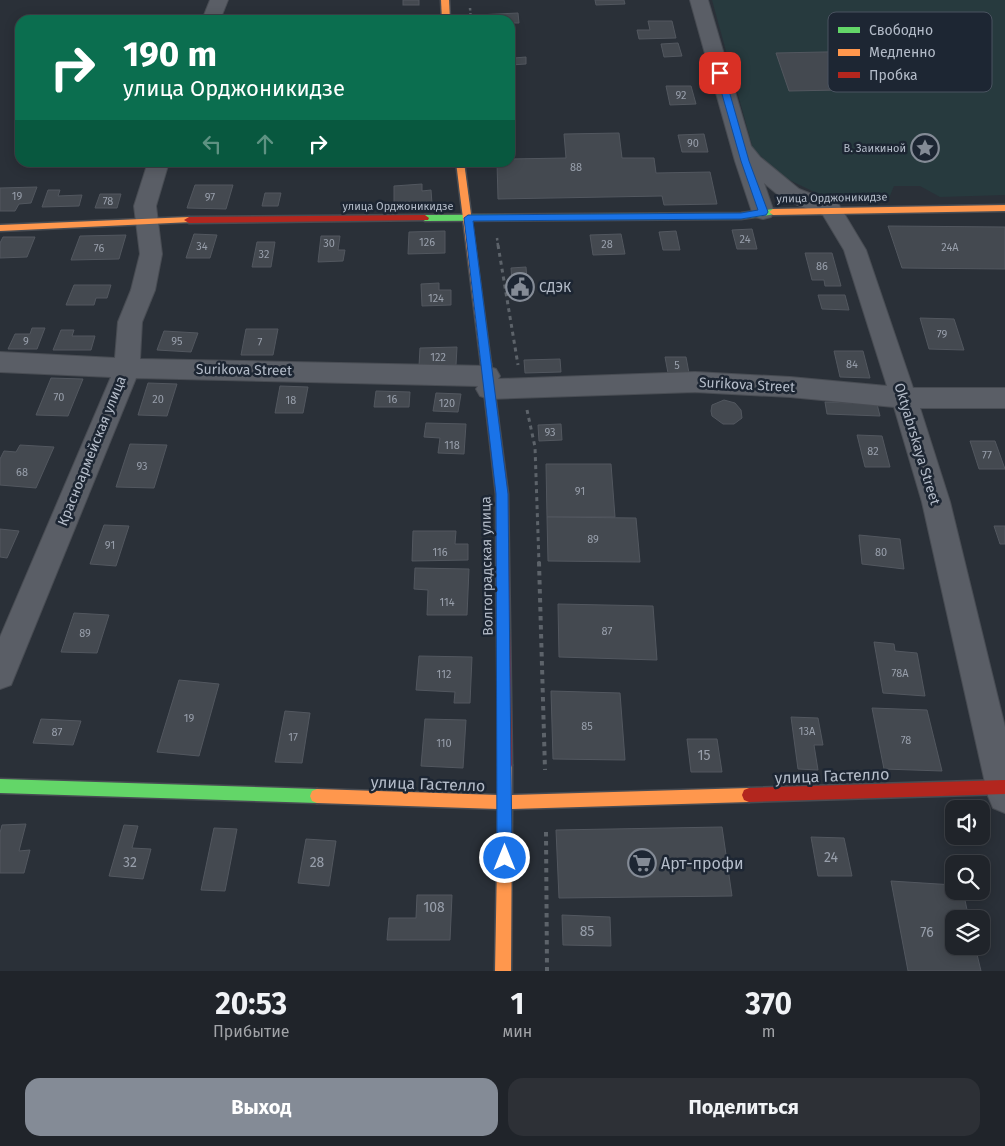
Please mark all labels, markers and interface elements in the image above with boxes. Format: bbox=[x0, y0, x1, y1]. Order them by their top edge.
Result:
legend bbox=[828, 12, 992, 92]
text: Свободно bbox=[869, 22, 933, 39]
text: 190 m bbox=[123, 33, 217, 75]
icon: right bbox=[40, 35, 105, 100]
text: Медленно bbox=[869, 44, 936, 61]
pin bbox=[699, 52, 741, 94]
icon: arrive bbox=[706, 59, 734, 87]
text: Пробка bbox=[869, 67, 918, 84]
text: улица Орджоникидзе bbox=[123, 75, 345, 102]
house number: 92 bbox=[676, 89, 686, 102]
icon: left bbox=[198, 130, 226, 158]
icon: ahead bbox=[251, 130, 279, 158]
icon: right bbox=[304, 130, 332, 158]
place icon: В. Заикиной bbox=[910, 133, 940, 163]
house number: 90 bbox=[687, 137, 699, 150]
place label: В. Заикиной bbox=[844, 142, 906, 155]
house number: 88 bbox=[570, 161, 582, 174]
house number: 19 bbox=[12, 190, 22, 203]
house number: 97 bbox=[205, 191, 215, 204]
street label: улица Орджоникидзе bbox=[776, 191, 888, 205]
house number: 78 bbox=[103, 195, 113, 208]
street label: улица Орджоникидзе bbox=[343, 200, 454, 213]
house number: 24 bbox=[740, 233, 751, 246]
house number: 126 bbox=[419, 236, 435, 249]
house number: 30 bbox=[323, 237, 335, 250]
house number: 28 bbox=[601, 238, 613, 251]
house number: 34 bbox=[196, 240, 208, 253]
house number: 24А bbox=[941, 241, 959, 254]
house number: 76 bbox=[94, 242, 104, 255]
house number: 32 bbox=[259, 248, 269, 261]
house number: 86 bbox=[816, 260, 828, 273]
public building icon: СДЭК bbox=[505, 272, 535, 302]
place label: СДЭК bbox=[539, 279, 572, 296]
house number: 124 bbox=[428, 292, 444, 305]
house number: 79 bbox=[937, 328, 947, 341]
house number: 9 bbox=[23, 335, 29, 348]
house number: 95 bbox=[171, 335, 183, 348]
house number: 7 bbox=[258, 336, 263, 349]
house number: 122 bbox=[430, 351, 446, 364]
house number: 84 bbox=[846, 358, 858, 371]
house number: 5 bbox=[674, 359, 680, 372]
street label: Surikova Street bbox=[196, 361, 293, 379]
street label: Красноармейская улица bbox=[54, 374, 130, 528]
street label: Surikova Street bbox=[698, 374, 796, 396]
street label: Oktyabrskaya Street bbox=[890, 381, 944, 508]
house number: 70 bbox=[54, 391, 64, 404]
house number: 20 bbox=[152, 393, 164, 406]
house number: 16 bbox=[387, 393, 397, 406]
house number: 18 bbox=[286, 394, 296, 407]
house number: 120 bbox=[439, 397, 455, 410]
house number: 93 bbox=[544, 426, 556, 439]
house number: 118 bbox=[444, 439, 460, 452]
house number: 82 bbox=[867, 445, 879, 458]
house number: 77 bbox=[982, 449, 992, 462]
house number: 93 bbox=[136, 460, 148, 473]
house number: 68 bbox=[16, 466, 28, 479]
house number: 91 bbox=[575, 485, 585, 498]
street label: Волгоградская улица bbox=[477, 496, 497, 636]
house number: 89 bbox=[587, 533, 599, 546]
house number: 91 bbox=[105, 539, 115, 552]
house number: 116 bbox=[432, 546, 448, 559]
house number: 80 bbox=[875, 546, 887, 559]
house number: 114 bbox=[439, 596, 455, 609]
house number: 87 bbox=[602, 625, 613, 638]
house number: 89 bbox=[79, 627, 91, 640]
house number: 78А bbox=[891, 667, 909, 680]
house number: 112 bbox=[437, 668, 451, 681]
house number: 19 bbox=[184, 712, 194, 725]
house number: 85 bbox=[581, 720, 593, 733]
house number: 13А bbox=[799, 725, 816, 738]
house number: 87 bbox=[52, 726, 63, 739]
house number: 17 bbox=[288, 731, 298, 744]
house number: 78 bbox=[901, 734, 911, 747]
house number: 110 bbox=[436, 737, 452, 750]
house number: 15 bbox=[697, 747, 711, 764]
street label: улица Гастелло bbox=[774, 765, 890, 787]
street label: улица Гастелло bbox=[370, 773, 486, 795]
map controls bbox=[945, 800, 990, 955]
button: sound bbox=[945, 800, 990, 845]
position arrow bbox=[478, 831, 530, 883]
supermarket icon: Арт-профи bbox=[627, 848, 657, 878]
house number: 24 bbox=[824, 849, 839, 866]
house number: 32 bbox=[123, 854, 137, 871]
house number: 28 bbox=[310, 854, 325, 871]
place label: Арт-профи bbox=[661, 854, 744, 873]
button: search bbox=[945, 855, 990, 900]
house number: 108 bbox=[423, 899, 445, 916]
button: layers bbox=[945, 910, 990, 955]
house number: 85 bbox=[580, 923, 594, 940]
house number: 76 bbox=[920, 924, 934, 941]
text: 20:53 bbox=[215, 986, 287, 1022]
text: 1 bbox=[510, 986, 524, 1022]
text: 370 bbox=[745, 986, 792, 1022]
text: Прибытие bbox=[213, 1022, 289, 1041]
text: мин bbox=[502, 1022, 532, 1041]
text: m bbox=[762, 1022, 776, 1041]
button: Выход bbox=[25, 1078, 498, 1136]
button: Поделиться bbox=[508, 1078, 980, 1136]

